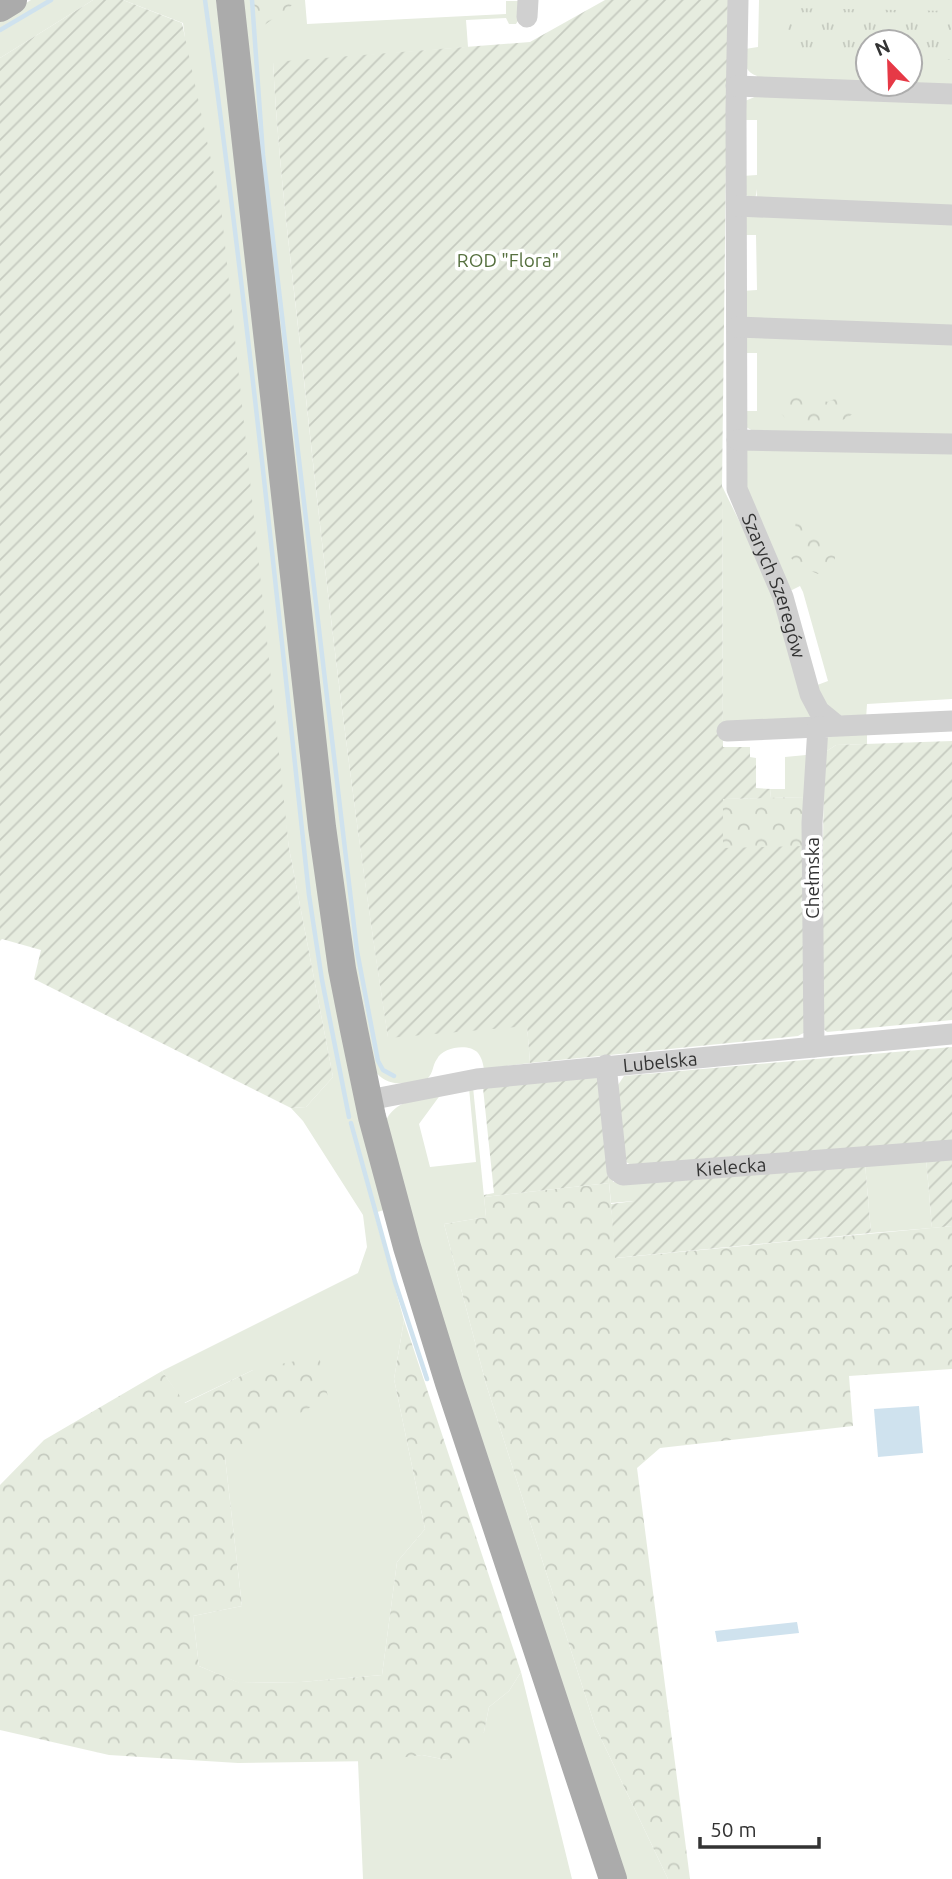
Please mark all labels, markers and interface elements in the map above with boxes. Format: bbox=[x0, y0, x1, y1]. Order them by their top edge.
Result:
north arrow bbox=[854, 28, 924, 98]
text: N bbox=[872, 34, 893, 60]
park label: ROD "Flora" bbox=[457, 249, 559, 271]
street label: Szarych Szeregów bbox=[738, 510, 811, 661]
street label: Chełmska bbox=[801, 837, 823, 919]
street label: Lubelska bbox=[622, 1047, 698, 1076]
street label: Kielecka bbox=[695, 1153, 767, 1180]
scale bar bbox=[700, 1806, 819, 1850]
text: 50 m bbox=[710, 1817, 757, 1841]

